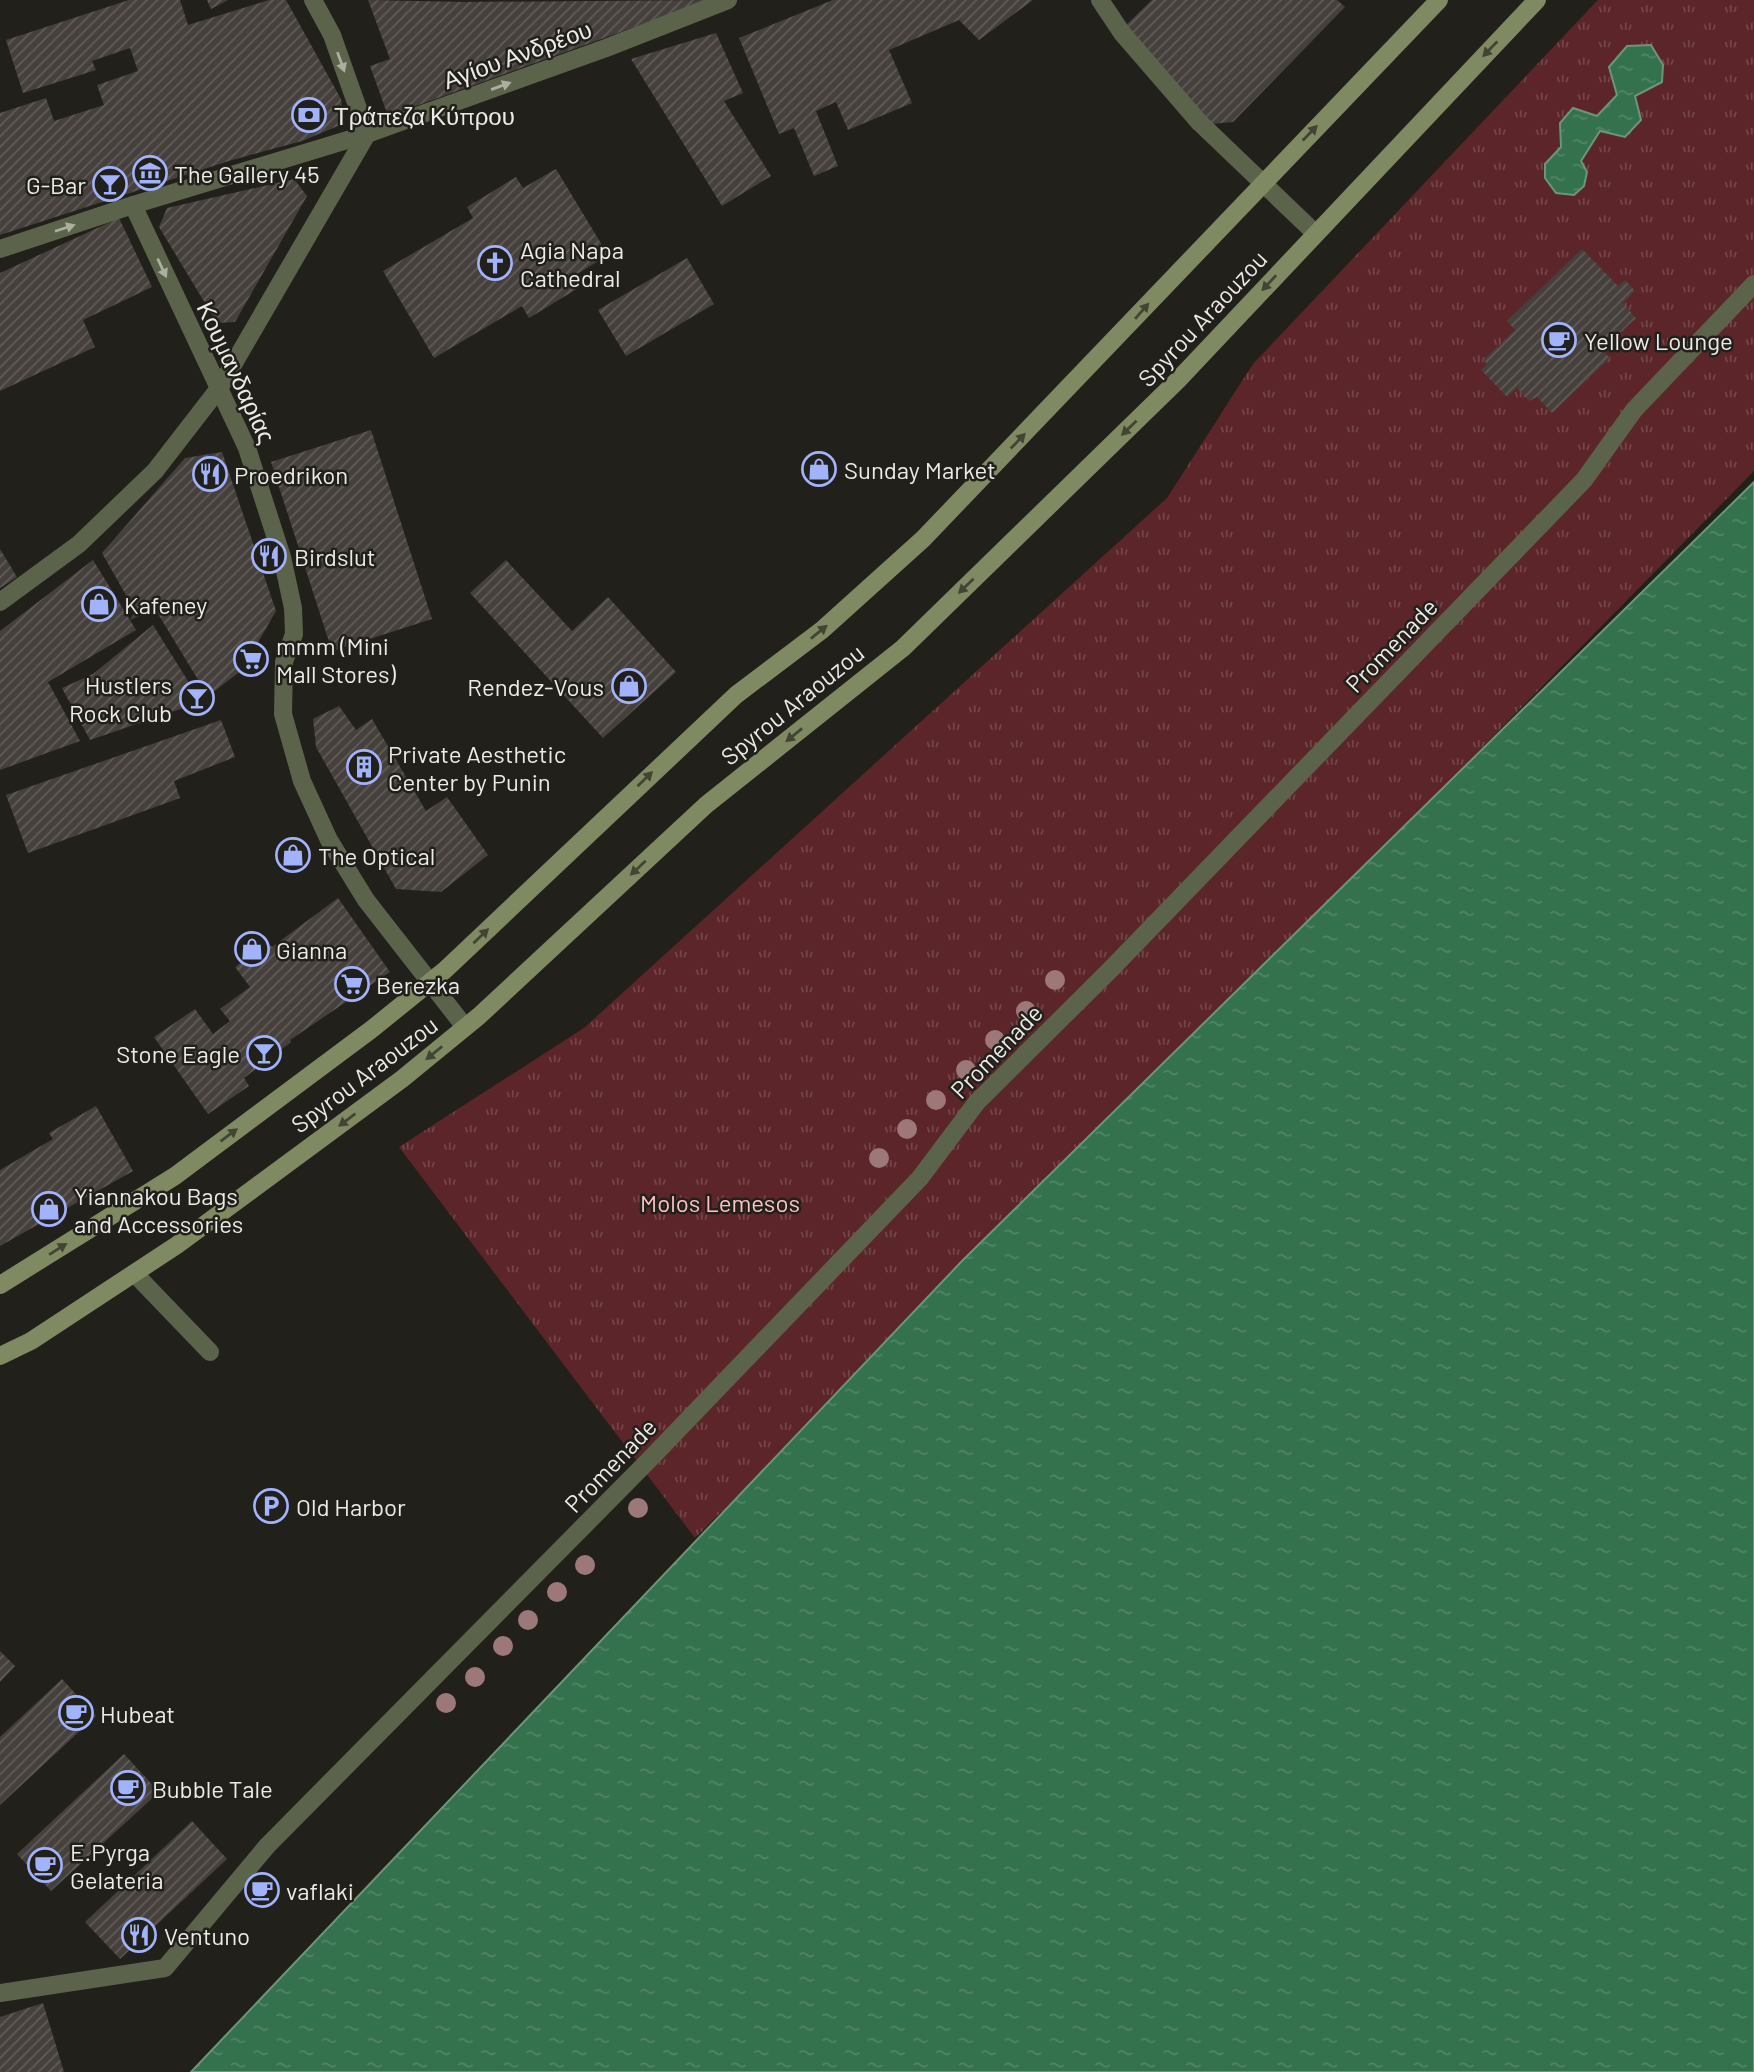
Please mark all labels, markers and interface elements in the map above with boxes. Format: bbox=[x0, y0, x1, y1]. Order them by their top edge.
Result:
street label: Αγίου Ανδρέου bbox=[439, 14, 595, 94]
one-way arrow bbox=[1482, 41, 1499, 58]
one-way arrow bbox=[336, 52, 347, 73]
one-way arrow bbox=[490, 80, 511, 91]
bank icon: Τράπεζα Κύπρου bbox=[290, 96, 328, 134]
place label: Τράπεζα Κύπρου bbox=[334, 101, 515, 130]
one-way arrow bbox=[1302, 124, 1319, 141]
museum icon: The Gallery 45 bbox=[131, 154, 169, 192]
place label: The Gallery 45 bbox=[174, 159, 320, 188]
bar icon: G-Bar bbox=[91, 165, 129, 203]
place label: G-Bar bbox=[26, 170, 86, 199]
one-way arrow bbox=[55, 222, 76, 233]
place label: Agia Napa Cathedral bbox=[520, 235, 624, 292]
church icon: Agia Napa Cathedral bbox=[476, 244, 514, 282]
street label: Spyrou Araouzou bbox=[1132, 244, 1272, 392]
one-way arrow bbox=[157, 257, 168, 278]
one-way arrow bbox=[1261, 274, 1277, 292]
street label: Κουμανδαρίας bbox=[192, 297, 282, 447]
one-way arrow bbox=[1134, 302, 1150, 320]
cafe icon: Yellow Lounge bbox=[1540, 321, 1578, 359]
place label: Yellow Lounge bbox=[1584, 326, 1733, 355]
one-way arrow bbox=[1121, 419, 1138, 435]
one-way arrow bbox=[1010, 433, 1026, 450]
shop icon: Sunday Market bbox=[800, 450, 838, 488]
restaurant icon: Proedrikon bbox=[191, 455, 229, 493]
place label: Sunday Market bbox=[844, 455, 996, 484]
place label: Proedrikon bbox=[234, 460, 348, 489]
restaurant icon: Birdslut bbox=[250, 537, 288, 575]
place label: Birdslut bbox=[294, 542, 376, 571]
one-way arrow bbox=[958, 578, 975, 594]
shop icon: Kafeney bbox=[80, 585, 118, 623]
place label: Kafeney bbox=[124, 590, 207, 619]
street label: Promenade bbox=[1339, 592, 1443, 698]
one-way arrow bbox=[810, 625, 827, 640]
place label: mmm (Mini Mall Stores) bbox=[276, 631, 396, 688]
street label: Spyrou Araouzou bbox=[715, 637, 869, 771]
supermarket icon: mmm (Mini Mall Stores) bbox=[232, 640, 270, 678]
shop icon: Rendez-Vous bbox=[610, 667, 648, 705]
place label: Hustlers Rock Club bbox=[69, 670, 172, 727]
place label: Rendez-Vous bbox=[467, 672, 604, 701]
bar icon: Hustlers Rock Club bbox=[178, 679, 216, 717]
one-way arrow bbox=[785, 727, 803, 741]
place label: Private Aesthetic Center by Punin bbox=[388, 739, 566, 796]
building icon: Private Aesthetic Center by Punin bbox=[345, 748, 383, 786]
one-way arrow bbox=[636, 771, 653, 787]
shop icon: The Optical bbox=[274, 836, 312, 874]
place label: The Optical bbox=[318, 841, 435, 870]
one-way arrow bbox=[630, 859, 647, 875]
one-way arrow bbox=[472, 927, 489, 944]
shop icon: Gianna bbox=[233, 930, 271, 968]
place label: Gianna bbox=[276, 935, 347, 964]
supermarket icon: Berezka bbox=[333, 965, 371, 1003]
place label: Berezka bbox=[376, 970, 460, 999]
street label: Promenade bbox=[944, 998, 1048, 1104]
street label: Spyrou Araouzou bbox=[285, 1010, 443, 1138]
bar icon: Stone Eagle bbox=[245, 1034, 283, 1072]
place label: Stone Eagle bbox=[116, 1039, 240, 1068]
one-way arrow bbox=[425, 1045, 442, 1060]
one-way arrow bbox=[338, 1112, 356, 1126]
one-way arrow bbox=[220, 1128, 239, 1142]
place label: Yiannakou Bags and Accessories bbox=[74, 1181, 243, 1238]
park label: Molos Lemesos bbox=[640, 1188, 800, 1217]
shop icon: Yiannakou Bags and Accessories bbox=[30, 1190, 68, 1228]
one-way arrow bbox=[48, 1242, 68, 1255]
street label: Promenade bbox=[558, 1412, 662, 1518]
parking icon: Old Harbor bbox=[252, 1487, 290, 1525]
place label: Old Harbor bbox=[296, 1492, 406, 1521]
cafe icon: Hubeat bbox=[57, 1694, 95, 1732]
place label: Hubeat bbox=[100, 1699, 175, 1728]
cafe icon: Bubble Tale bbox=[109, 1769, 147, 1807]
place label: Bubble Tale bbox=[152, 1774, 273, 1803]
place label: E.Pyrga Gelateria bbox=[70, 1837, 163, 1894]
cafe icon: E.Pyrga Gelateria bbox=[26, 1846, 64, 1884]
cafe icon: vaflaki bbox=[243, 1871, 281, 1909]
place label: vaflaki bbox=[286, 1876, 354, 1905]
restaurant icon: Ventuno bbox=[120, 1916, 158, 1954]
place label: Ventuno bbox=[164, 1921, 250, 1950]

